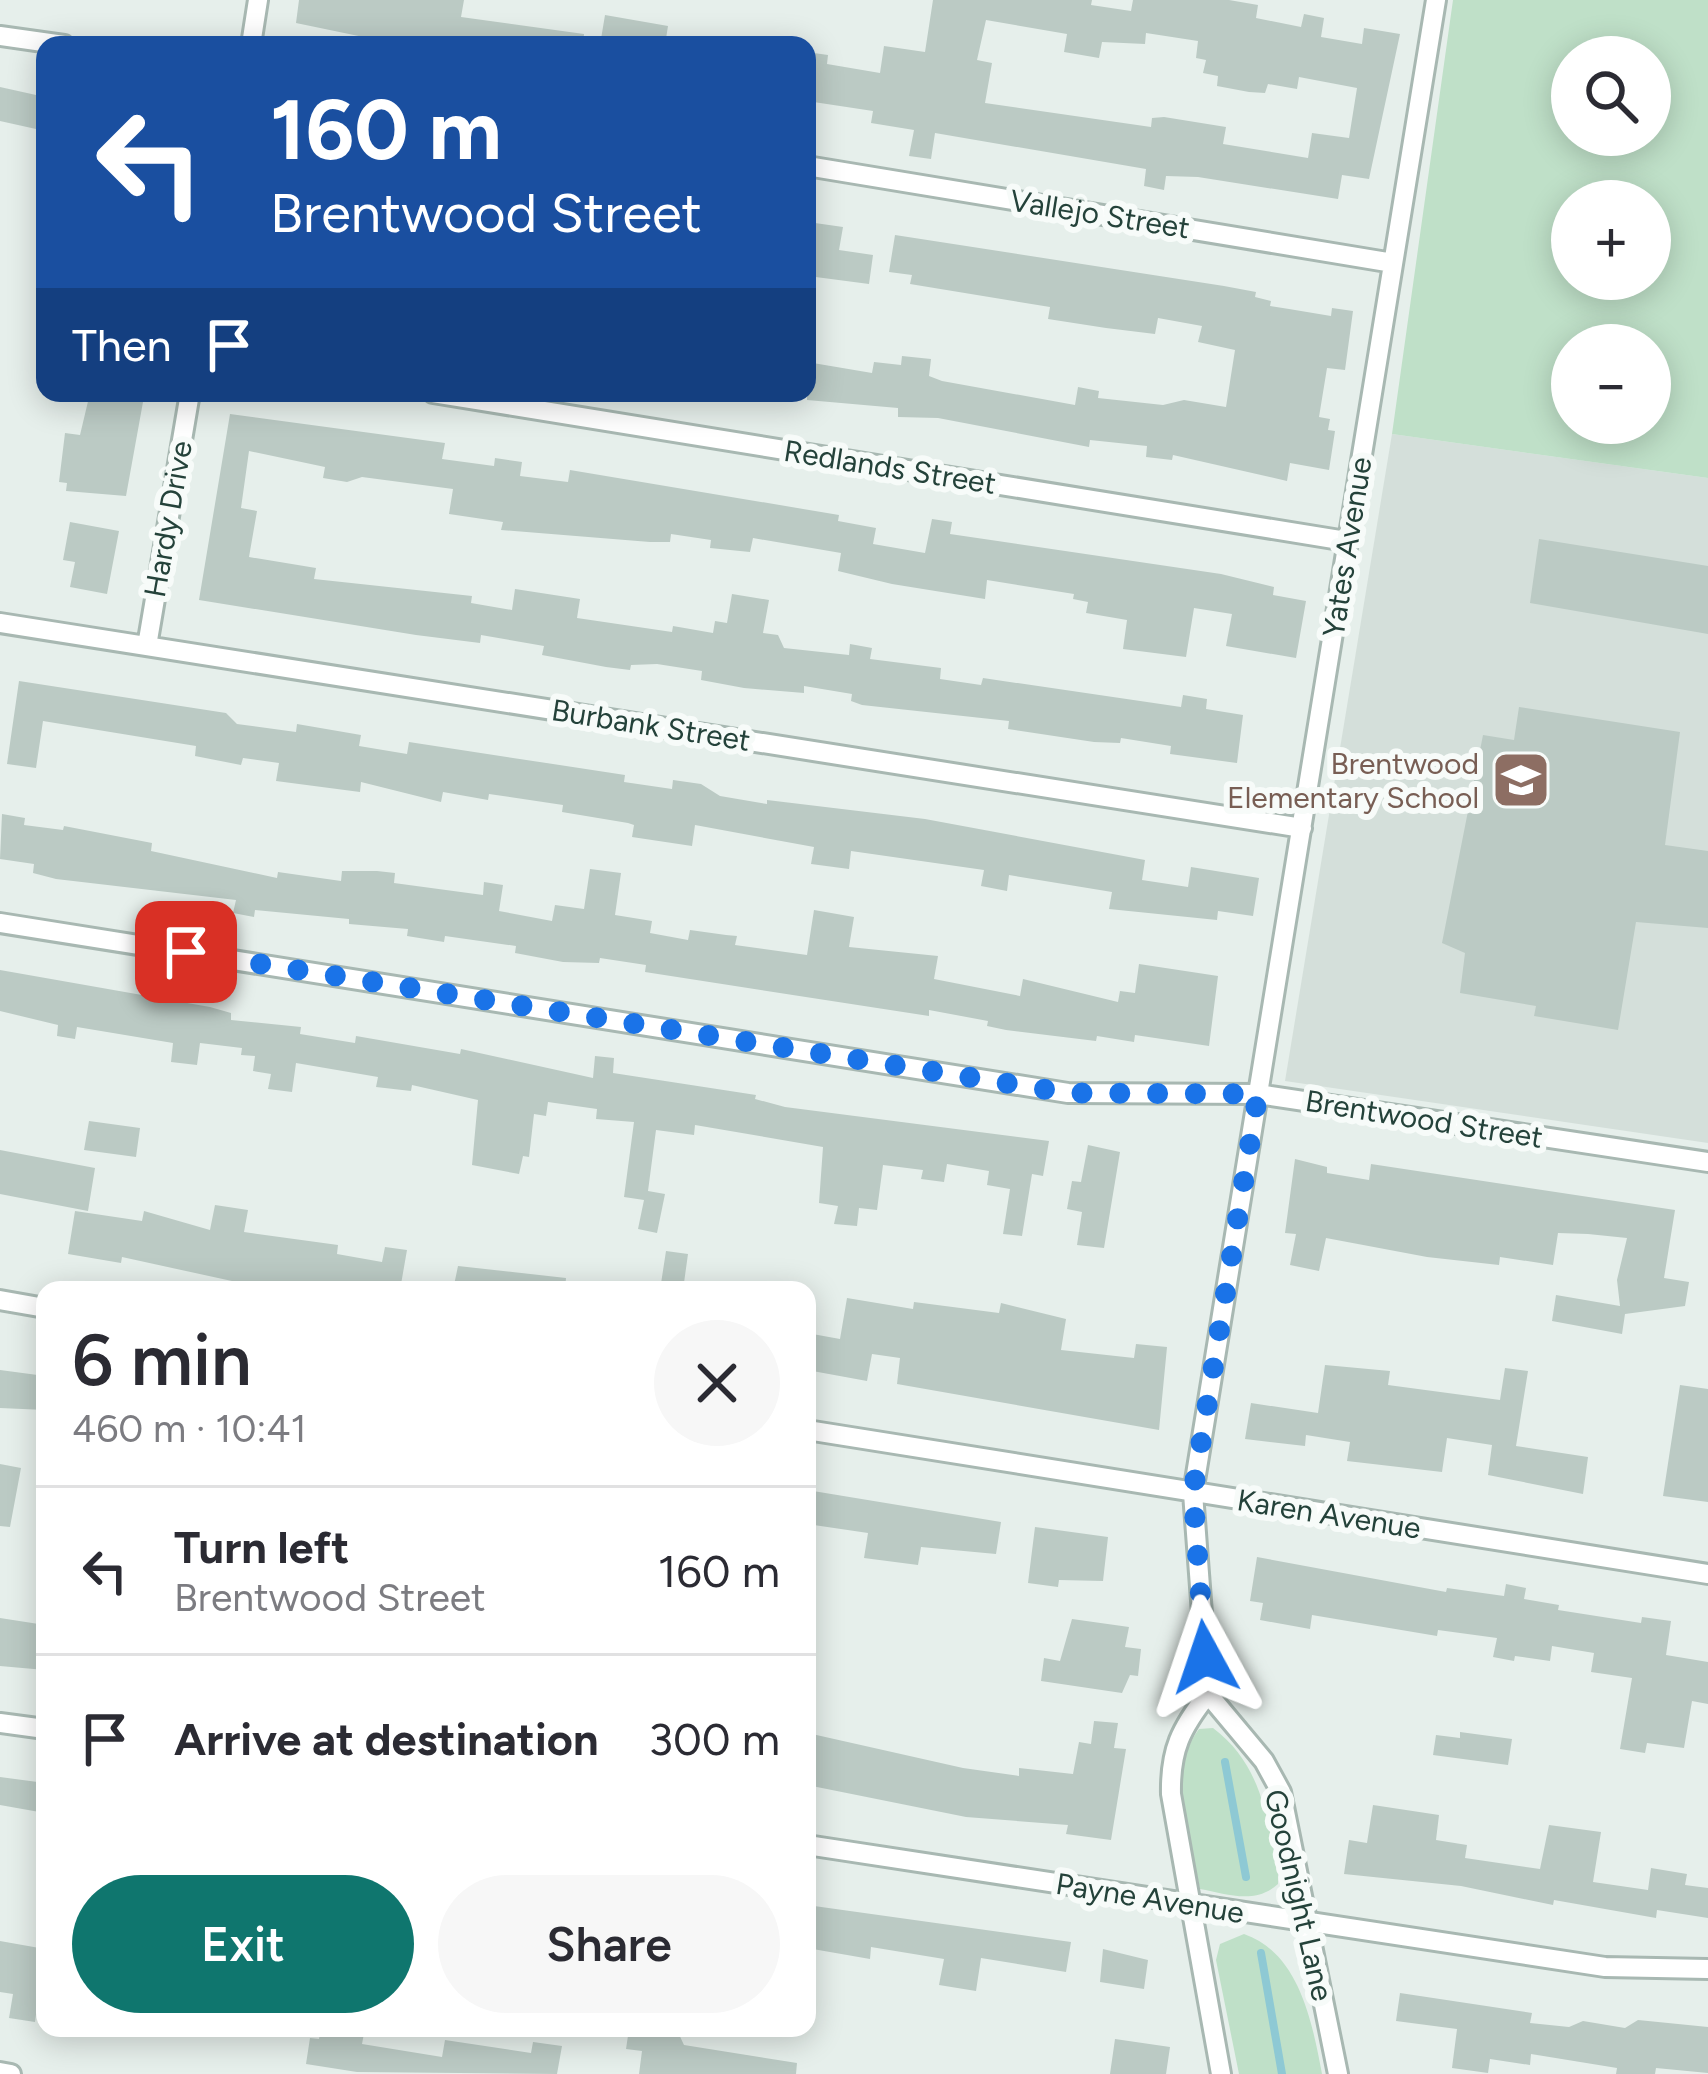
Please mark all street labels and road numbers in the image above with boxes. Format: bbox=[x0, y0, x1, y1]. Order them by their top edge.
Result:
street label: Vallejo Street bbox=[1008, 182, 1192, 246]
street label: Redlands Street bbox=[781, 432, 999, 502]
street label: Hardy Drive bbox=[136, 438, 200, 600]
street label: Yates Avenue bbox=[1314, 454, 1380, 640]
street label: Burbank Street bbox=[549, 691, 753, 759]
street label: Brentwood Street bbox=[1303, 1082, 1545, 1156]
street label: Karen Avenue bbox=[1235, 1481, 1423, 1547]
street label: Goodnight Lane bbox=[1257, 1786, 1341, 2004]
street label: Payne Avenue bbox=[1053, 1865, 1247, 1931]

